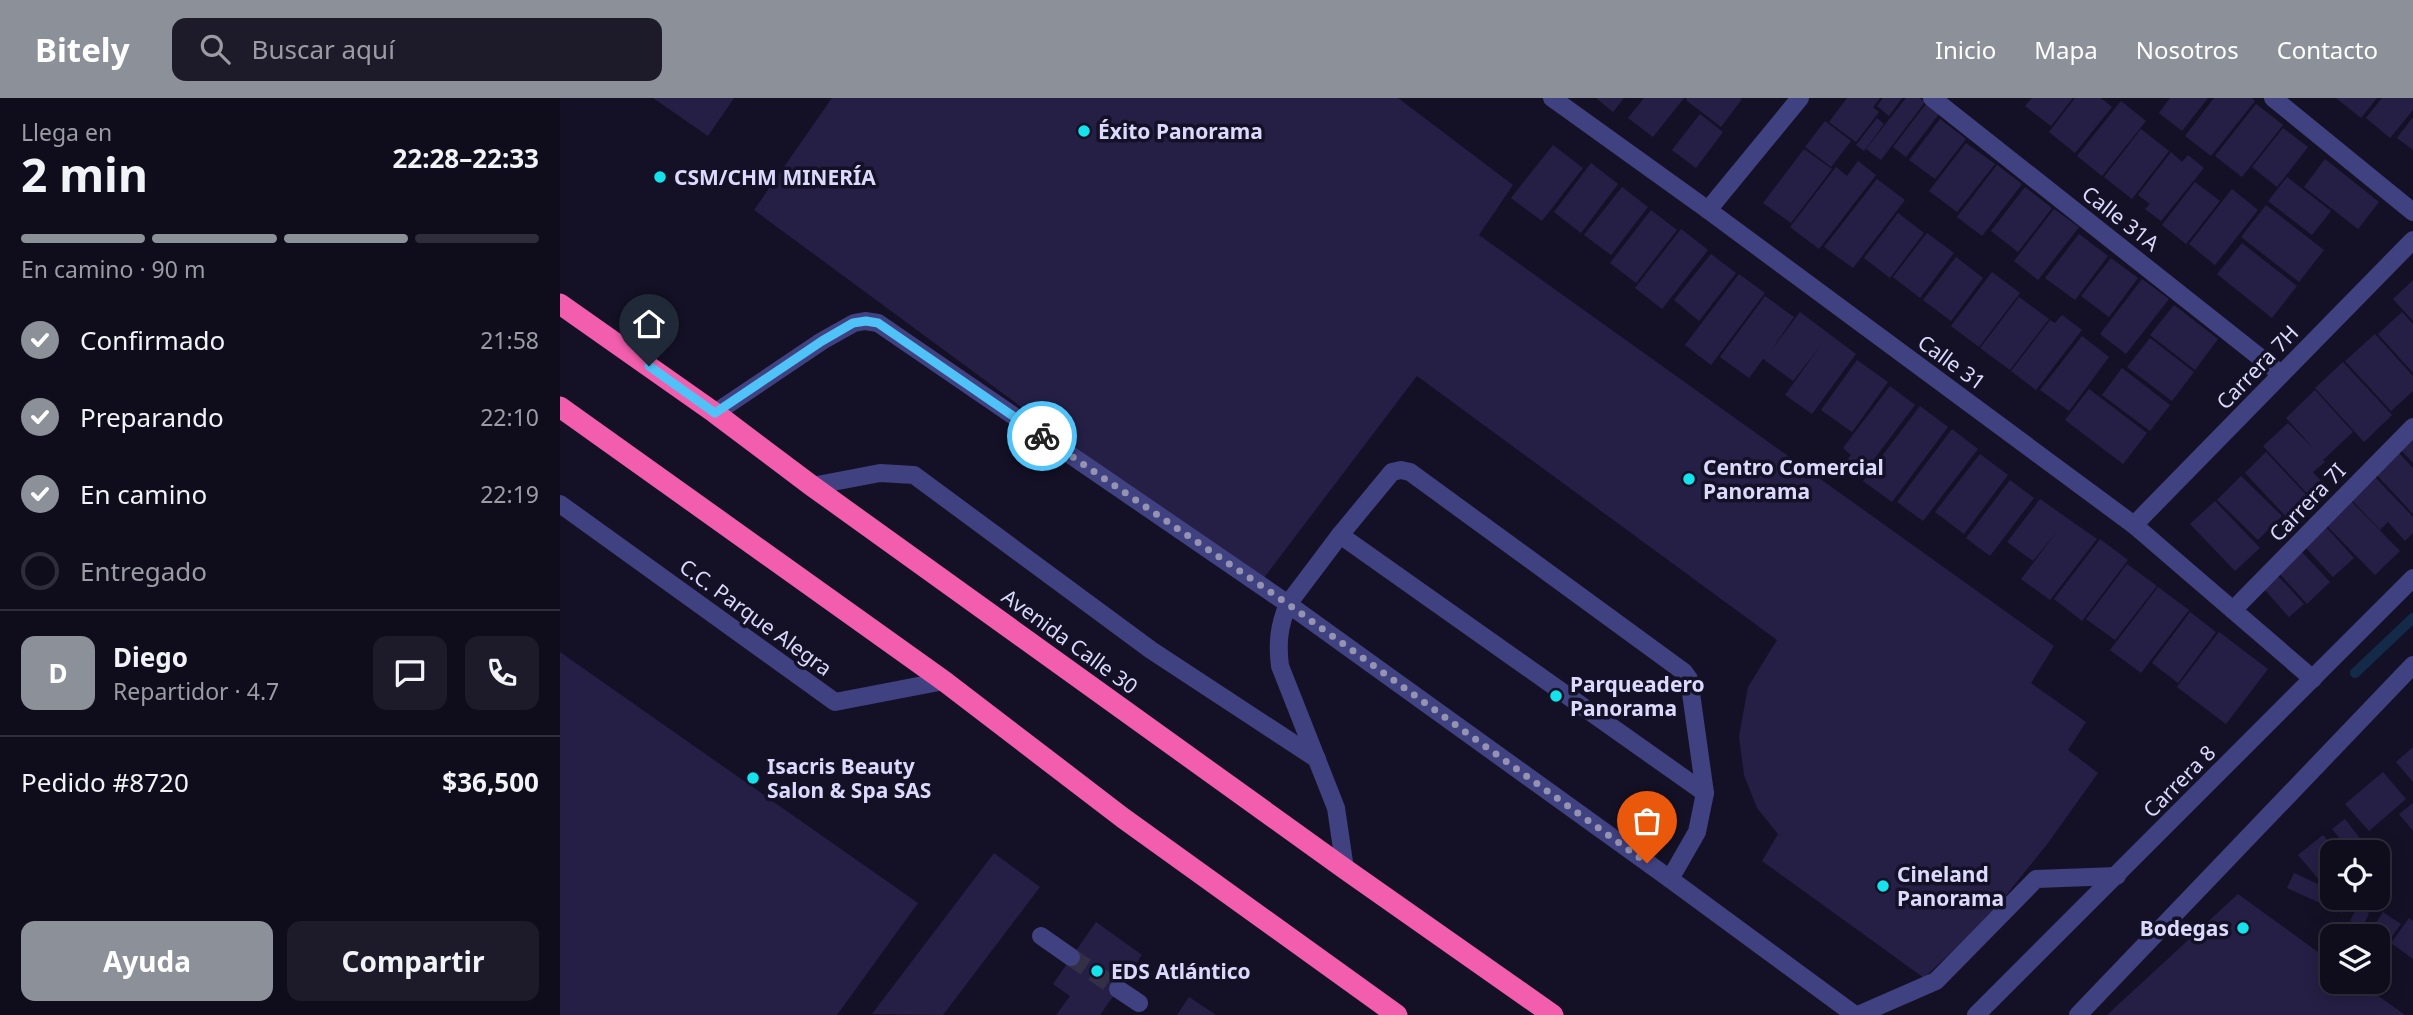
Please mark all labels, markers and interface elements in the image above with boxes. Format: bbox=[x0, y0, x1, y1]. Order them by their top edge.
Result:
search box bbox=[172, 18, 662, 81]
text: Bitely bbox=[35, 27, 130, 72]
icon: search bbox=[196, 30, 234, 68]
text: Buscar aquí bbox=[252, 31, 395, 67]
text: Inicio bbox=[1935, 33, 1996, 66]
text: Mapa bbox=[2034, 33, 2098, 66]
text: Nosotros bbox=[2136, 33, 2239, 66]
text: Contacto bbox=[2277, 33, 2378, 66]
text: Llega en bbox=[21, 116, 112, 148]
place label: Éxito Panorama bbox=[1098, 117, 1263, 145]
marker: Éxito Panorama bbox=[1076, 123, 1092, 139]
text: 22:28–22:33 bbox=[392, 140, 539, 176]
text: 2 min bbox=[21, 143, 148, 205]
place label: CSM/CHM MINERÍA bbox=[674, 163, 876, 191]
marker: CSM/CHM MINERÍA bbox=[652, 169, 668, 185]
street label: Calle 31A bbox=[2077, 179, 2166, 257]
text: En camino · 90 m bbox=[21, 253, 205, 285]
pin bbox=[619, 294, 679, 366]
icon: home bbox=[630, 305, 668, 343]
street label: Carrera 7H bbox=[2210, 319, 2304, 415]
icon: check bbox=[21, 321, 59, 359]
text: Confirmado bbox=[80, 322, 225, 358]
text: 21:58 bbox=[480, 324, 539, 356]
street label: Calle 31 bbox=[1913, 328, 1991, 396]
icon: check bbox=[21, 398, 59, 436]
text: Preparando bbox=[80, 399, 224, 435]
text: 22:10 bbox=[480, 401, 539, 433]
courier bbox=[1007, 401, 1077, 471]
icon: bike bbox=[1023, 417, 1061, 455]
place label: Centro Comercial Panorama bbox=[1703, 453, 1884, 505]
street label: Carrera 7I bbox=[2263, 457, 2351, 547]
marker: Centro Comercial Panorama bbox=[1681, 471, 1697, 487]
icon: check bbox=[21, 475, 59, 513]
text: En camino bbox=[80, 476, 207, 512]
text: 22:19 bbox=[480, 478, 539, 510]
street label: C.C. Parque Alegra bbox=[674, 552, 838, 682]
text: Entregado bbox=[80, 553, 207, 589]
street label: Avenida Calle 30 bbox=[996, 582, 1144, 700]
button: chat bbox=[373, 636, 447, 710]
button: phone bbox=[465, 636, 539, 710]
text: Diego bbox=[113, 639, 188, 675]
text: D bbox=[48, 655, 68, 691]
place label: Parqueadero Panorama bbox=[1570, 670, 1705, 722]
text: Repartidor · 4.7 bbox=[113, 675, 279, 707]
marker: Parqueadero Panorama bbox=[1548, 688, 1564, 704]
street label: Carrera 8 bbox=[2137, 739, 2221, 823]
place label: Isacris Beauty Salon & Spa SAS bbox=[767, 752, 931, 804]
text: Pedido #8720 bbox=[21, 764, 189, 800]
text: $36,500 bbox=[442, 764, 539, 800]
marker: Isacris Beauty Salon & Spa SAS bbox=[745, 770, 761, 786]
pin bbox=[1617, 791, 1677, 863]
icon: bag bbox=[1628, 802, 1666, 840]
map controls bbox=[2320, 840, 2390, 994]
button: locate bbox=[2320, 840, 2390, 910]
place label: Cineland Panorama bbox=[1897, 860, 2004, 912]
marker: Cineland Panorama bbox=[1875, 878, 1891, 894]
place label: Bodegas bbox=[2140, 914, 2229, 942]
marker: Bodegas bbox=[2235, 920, 2251, 936]
button: Ayuda bbox=[21, 921, 273, 1001]
button: Compartir bbox=[287, 921, 539, 1001]
button: layers bbox=[2320, 924, 2390, 994]
place label: EDS Atlántico bbox=[1111, 957, 1251, 985]
marker: EDS Atlántico bbox=[1089, 963, 1105, 979]

